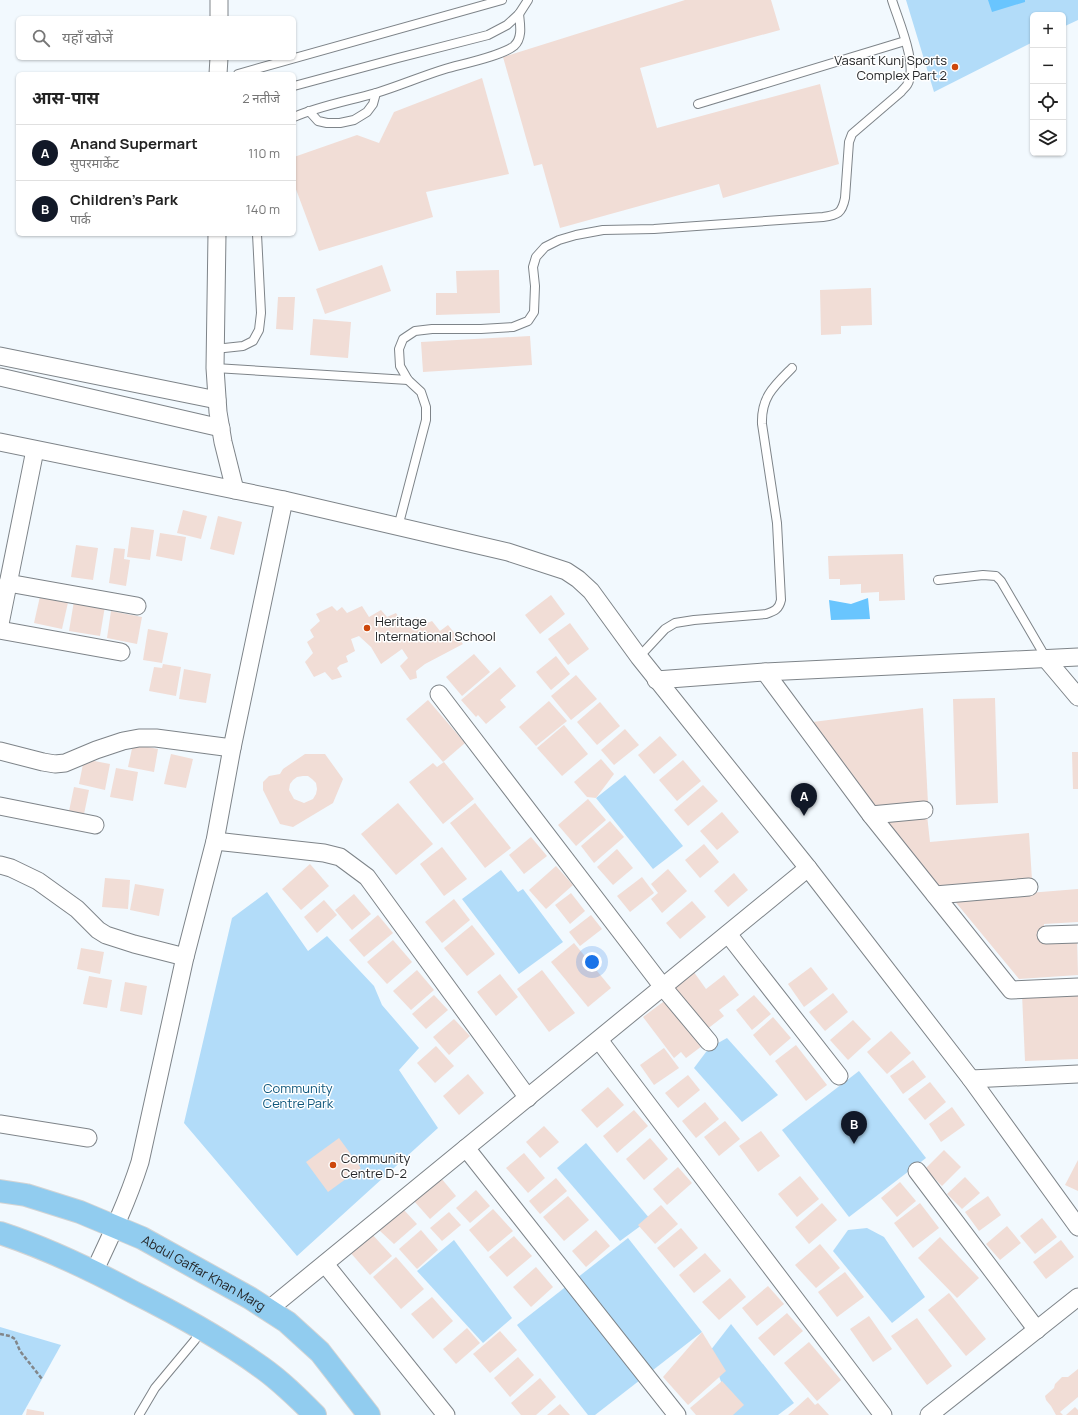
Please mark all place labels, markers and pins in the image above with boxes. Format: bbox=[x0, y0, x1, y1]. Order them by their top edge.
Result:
place label: Vasant Kunj Sports Complex Part 2 bbox=[834, 51, 947, 84]
marker: Vasant Kunj Sports Complex Part 2 bbox=[950, 62, 960, 72]
place label: Heritage International School bbox=[375, 612, 496, 645]
marker: Heritage International School bbox=[362, 623, 372, 633]
pin: A bbox=[791, 783, 817, 816]
pin: B bbox=[841, 1111, 867, 1144]
place label: Community Centre D-2 bbox=[341, 1149, 411, 1182]
marker: Community Centre D-2 bbox=[328, 1160, 338, 1170]

